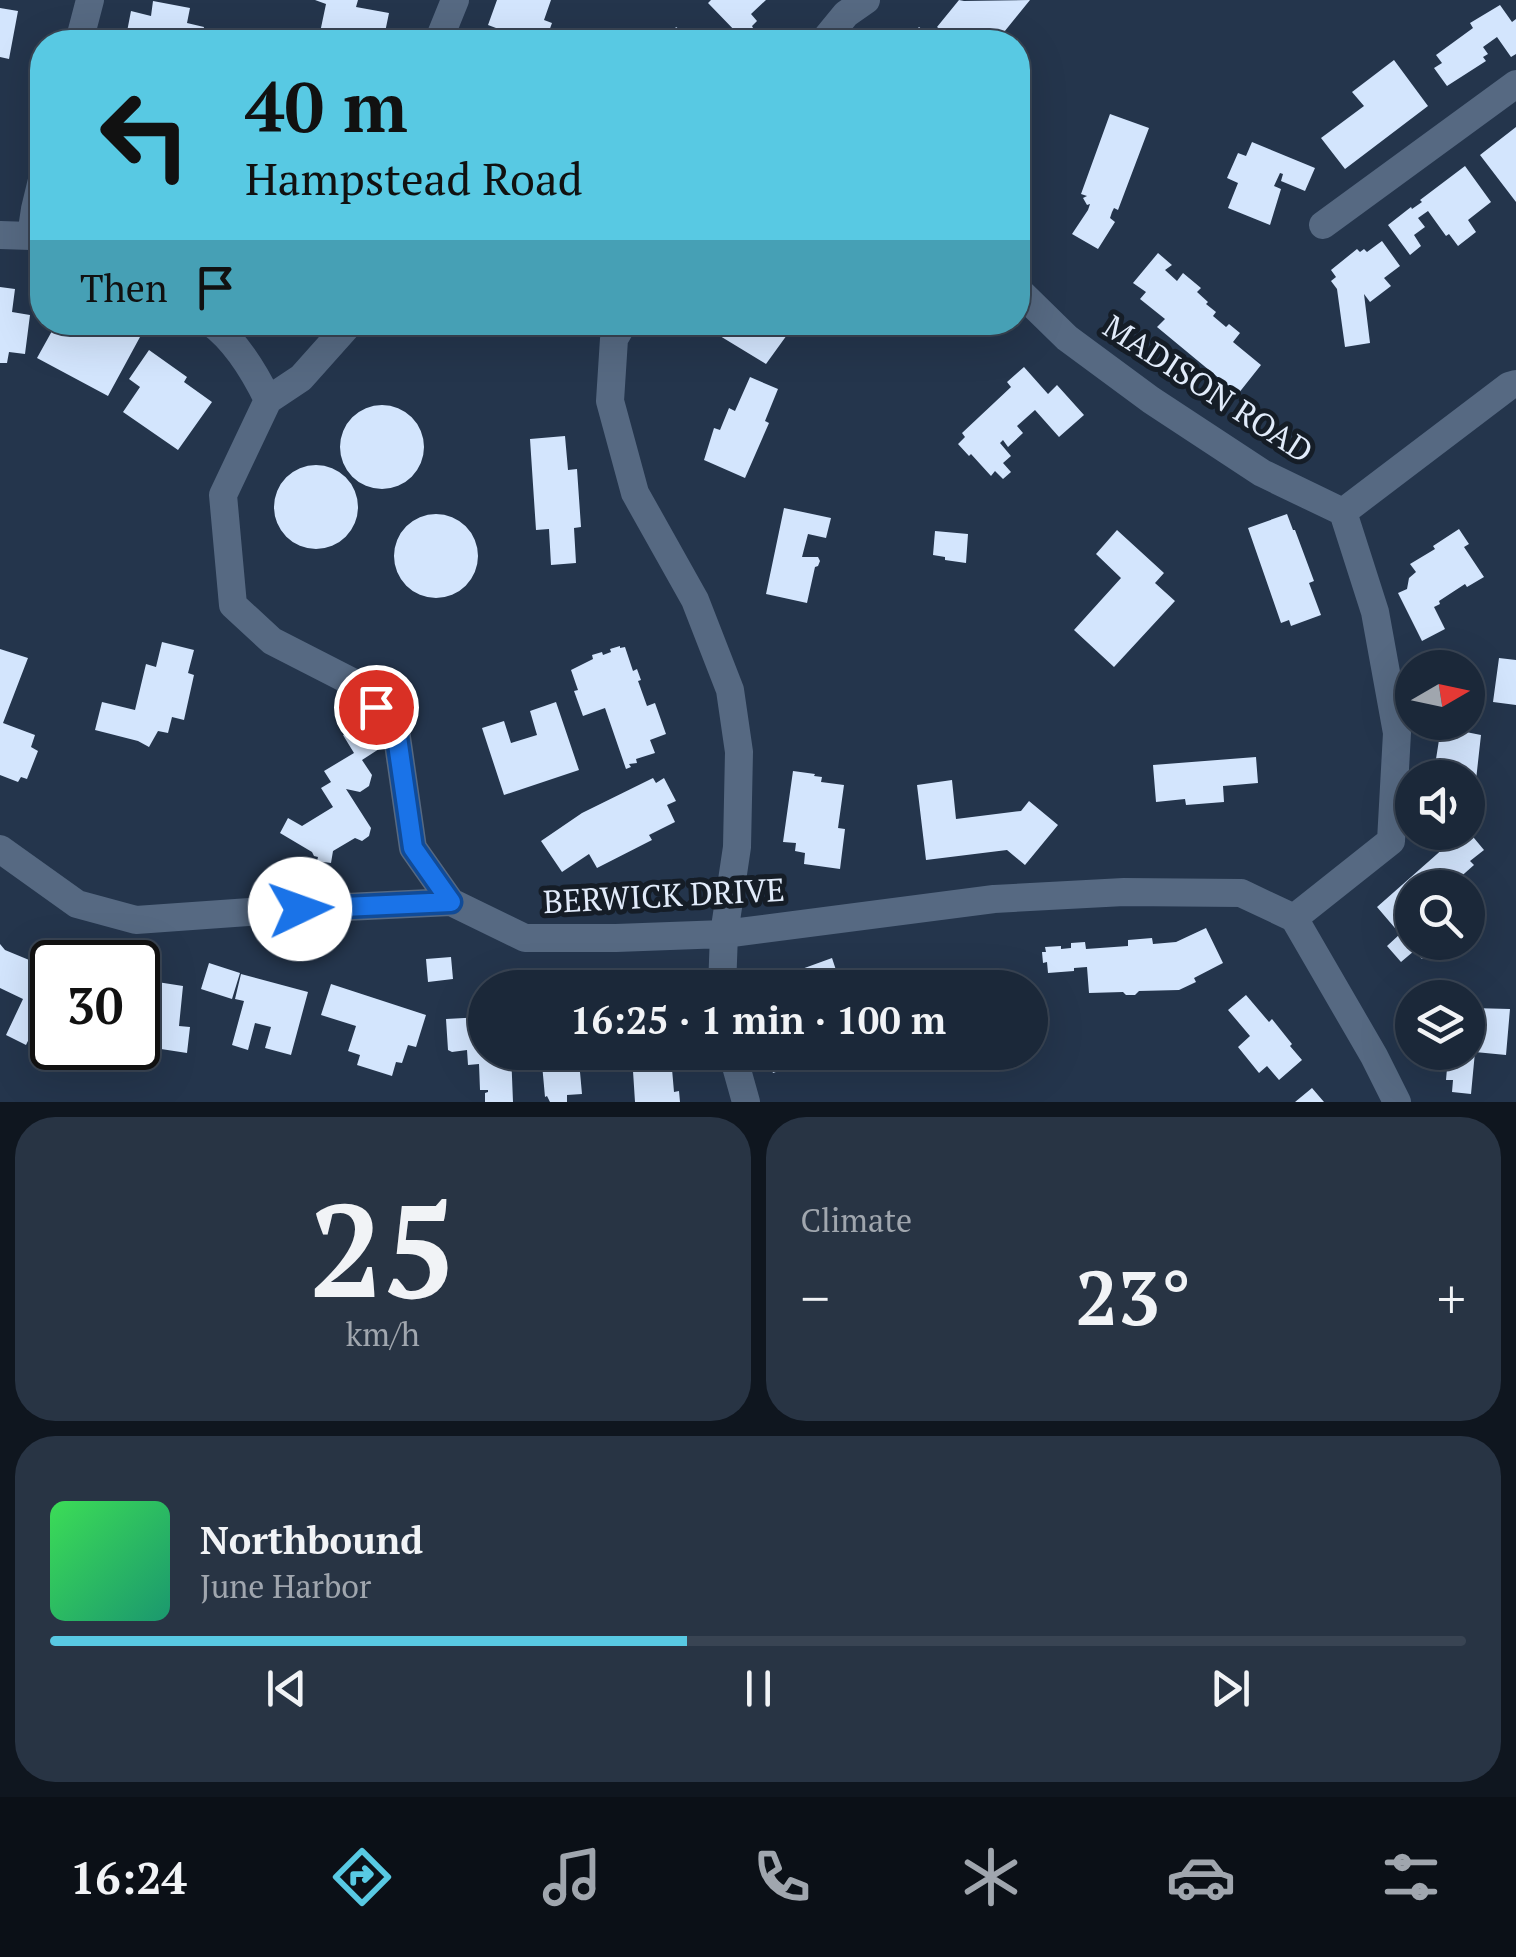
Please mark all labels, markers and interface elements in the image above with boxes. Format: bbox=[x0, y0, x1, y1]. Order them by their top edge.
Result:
text: 40 m bbox=[245, 59, 408, 152]
icon: left bbox=[80, 70, 210, 200]
text: Hampstead Road bbox=[245, 148, 583, 208]
icon: arrive bbox=[188, 260, 243, 315]
text: Then bbox=[80, 263, 168, 313]
street label: MADISON ROAD bbox=[1096, 305, 1321, 472]
north arrow bbox=[1395, 650, 1485, 740]
map controls bbox=[1395, 650, 1485, 1070]
pin bbox=[334, 665, 419, 750]
icon: arrive bbox=[349, 680, 404, 735]
button: sound bbox=[1395, 760, 1485, 850]
position arrow bbox=[248, 857, 352, 961]
street label: BERWICK DRIVE bbox=[542, 868, 786, 922]
button: search bbox=[1395, 870, 1485, 960]
speed limit sign: 30 bbox=[30, 940, 160, 1070]
button: layers bbox=[1395, 980, 1485, 1070]
text: 16:25 · 1 min · 100 m bbox=[570, 995, 946, 1045]
text: 25 bbox=[309, 1162, 456, 1334]
text: Climate bbox=[801, 1199, 912, 1241]
text: 23° bbox=[1075, 1247, 1191, 1346]
text: − bbox=[801, 1261, 830, 1334]
text: + bbox=[1437, 1261, 1466, 1334]
text: km/h bbox=[346, 1313, 420, 1355]
text: Northbound bbox=[200, 1515, 423, 1565]
text: June Harbor bbox=[200, 1565, 371, 1607]
icon: previous bbox=[259, 1661, 314, 1716]
icon: pause bbox=[731, 1661, 786, 1716]
icon: next bbox=[1203, 1661, 1258, 1716]
icon: directions bbox=[327, 1842, 397, 1912]
icon: music bbox=[537, 1842, 607, 1912]
icon: phone bbox=[747, 1842, 817, 1912]
icon: climate bbox=[956, 1842, 1026, 1912]
icon: car bbox=[1166, 1842, 1236, 1912]
icon: filters bbox=[1376, 1842, 1446, 1912]
text: 16:24 bbox=[70, 1847, 187, 1907]

